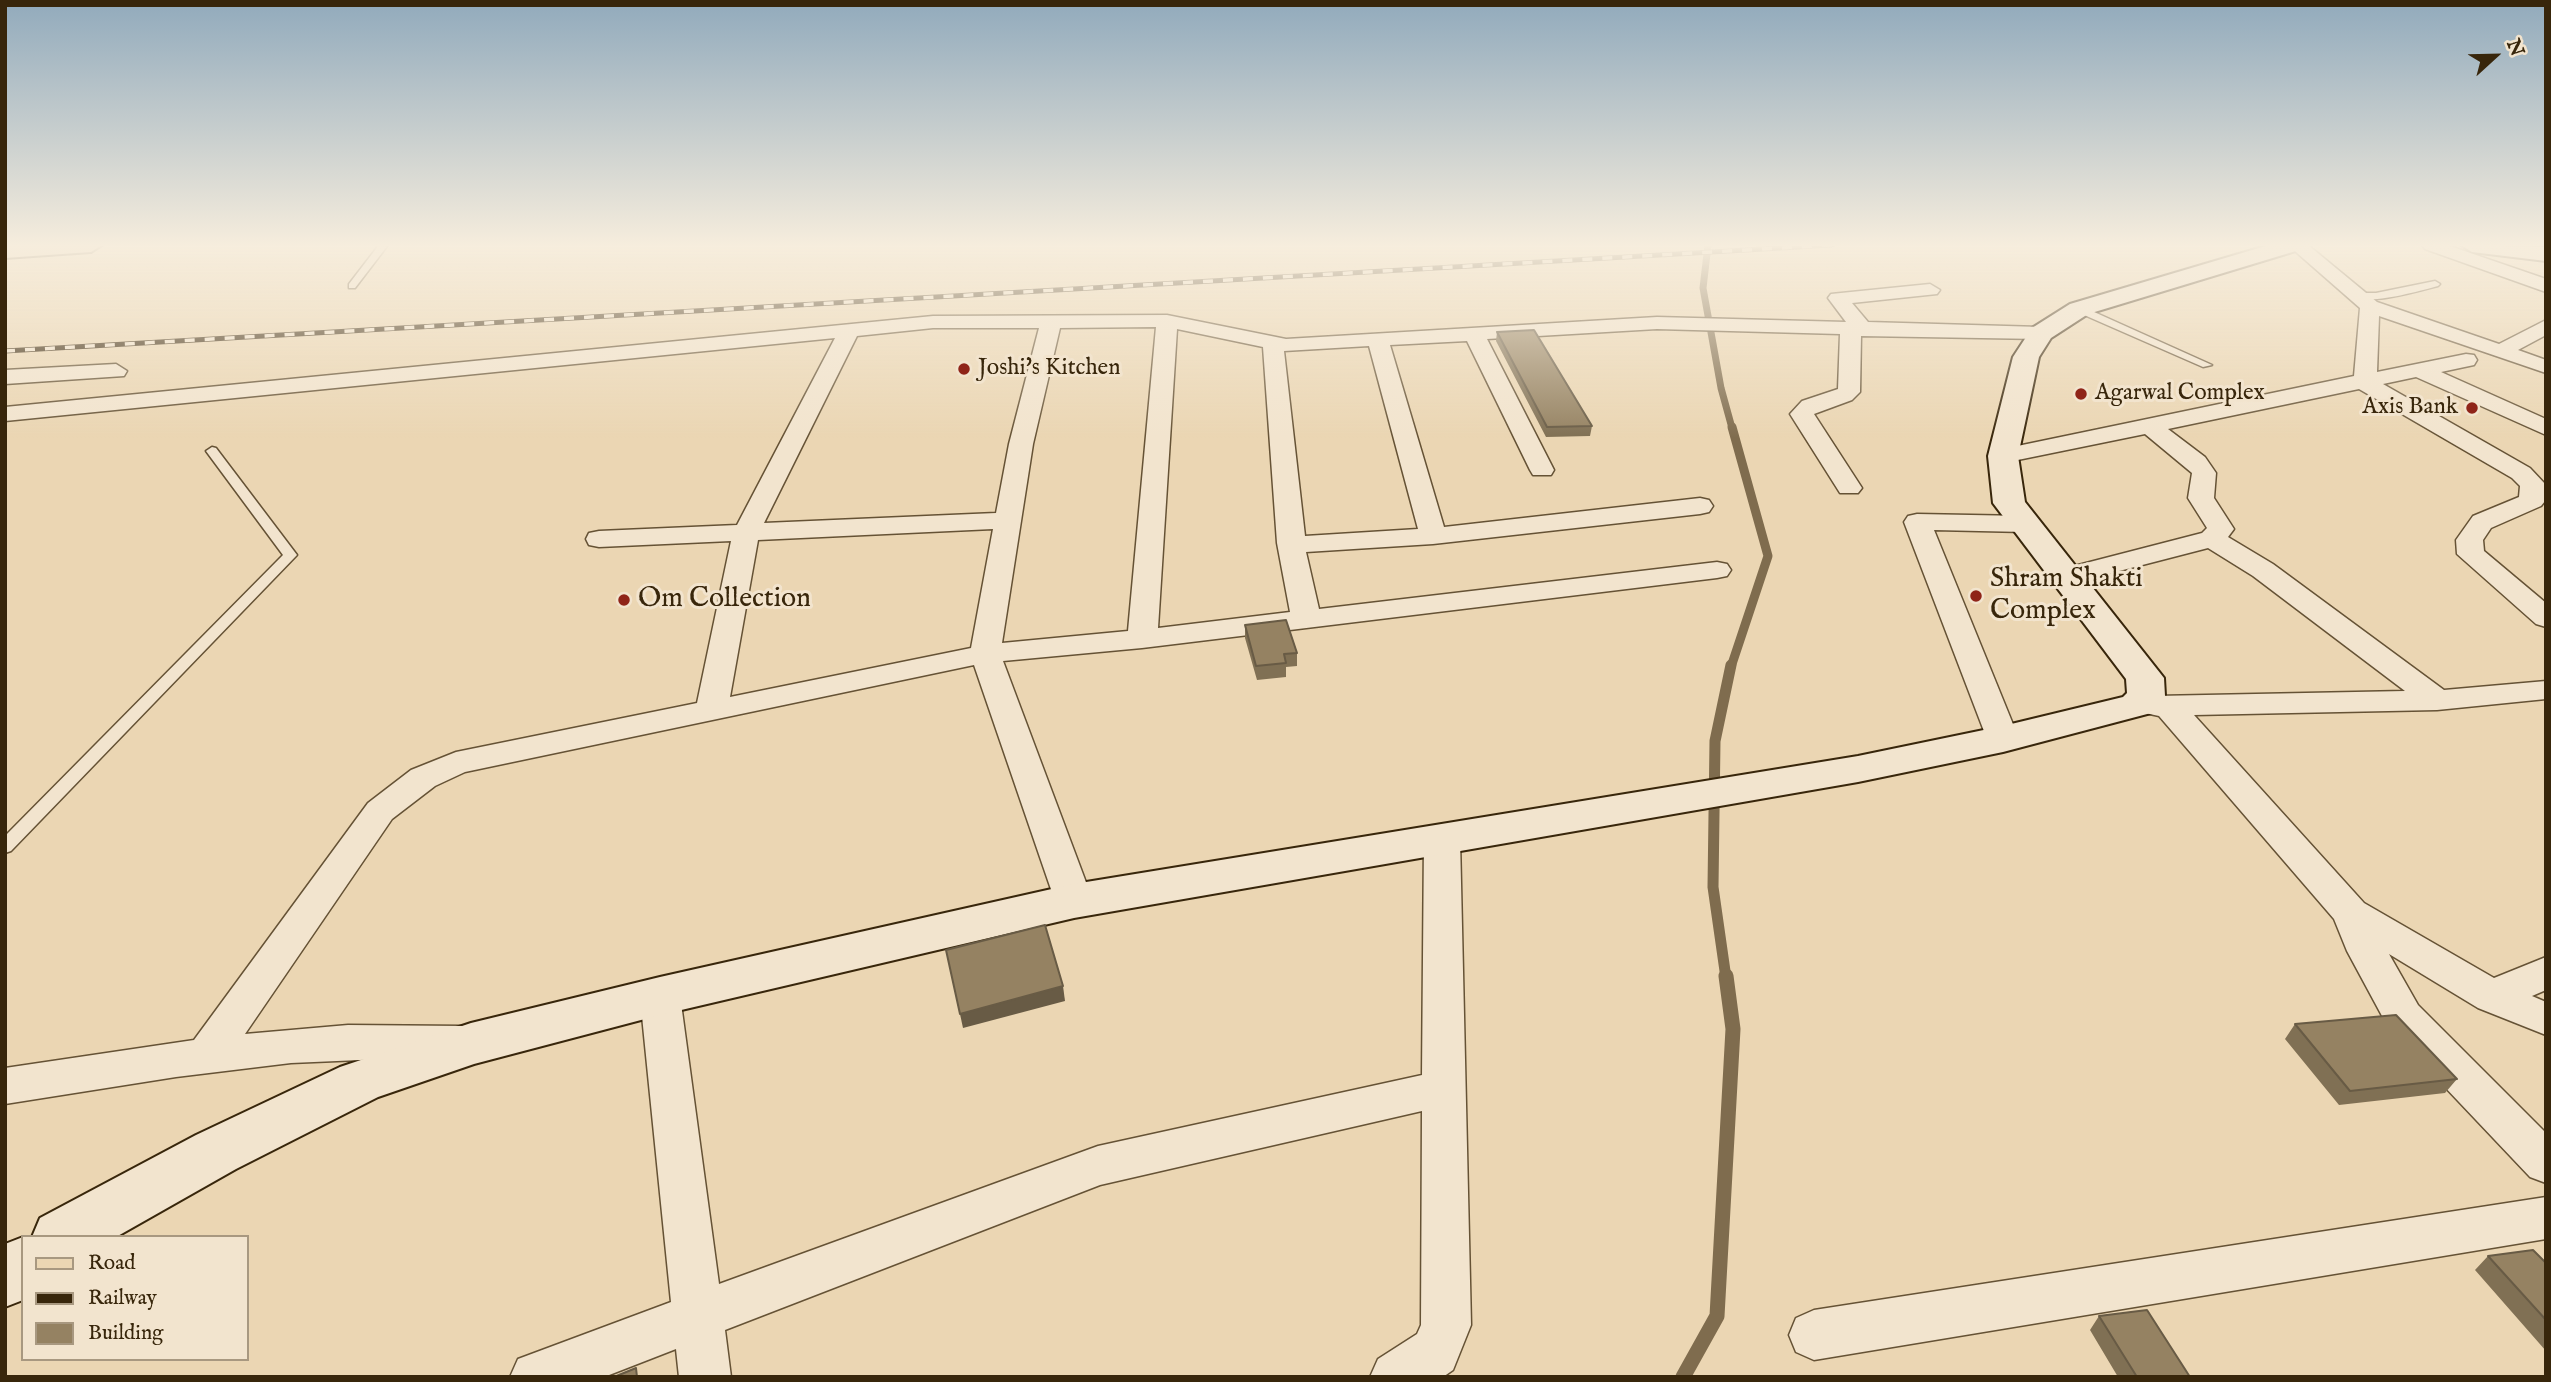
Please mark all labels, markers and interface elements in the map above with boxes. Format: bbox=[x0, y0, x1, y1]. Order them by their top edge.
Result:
north arrow bbox=[2460, 21, 2530, 91]
text: N bbox=[2500, 36, 2529, 60]
place label: Joshi's Kitchen bbox=[978, 355, 1120, 383]
marker: Joshi's Kitchen bbox=[956, 361, 972, 377]
place label: Agarwal Complex bbox=[2095, 380, 2265, 408]
marker: Agarwal Complex bbox=[2073, 386, 2089, 402]
place label: Axis Bank bbox=[2362, 394, 2458, 422]
marker: Axis Bank bbox=[2464, 400, 2480, 416]
place label: Shram Shakti Complex bbox=[1990, 563, 2143, 629]
place label: Om Collection bbox=[638, 583, 811, 617]
marker: Shram Shakti Complex bbox=[1968, 588, 1984, 604]
marker: Om Collection bbox=[616, 592, 632, 608]
legend bbox=[21, 1235, 248, 1361]
text: Road bbox=[88, 1250, 135, 1277]
text: Railway bbox=[88, 1285, 157, 1312]
text: Building bbox=[88, 1320, 163, 1347]

